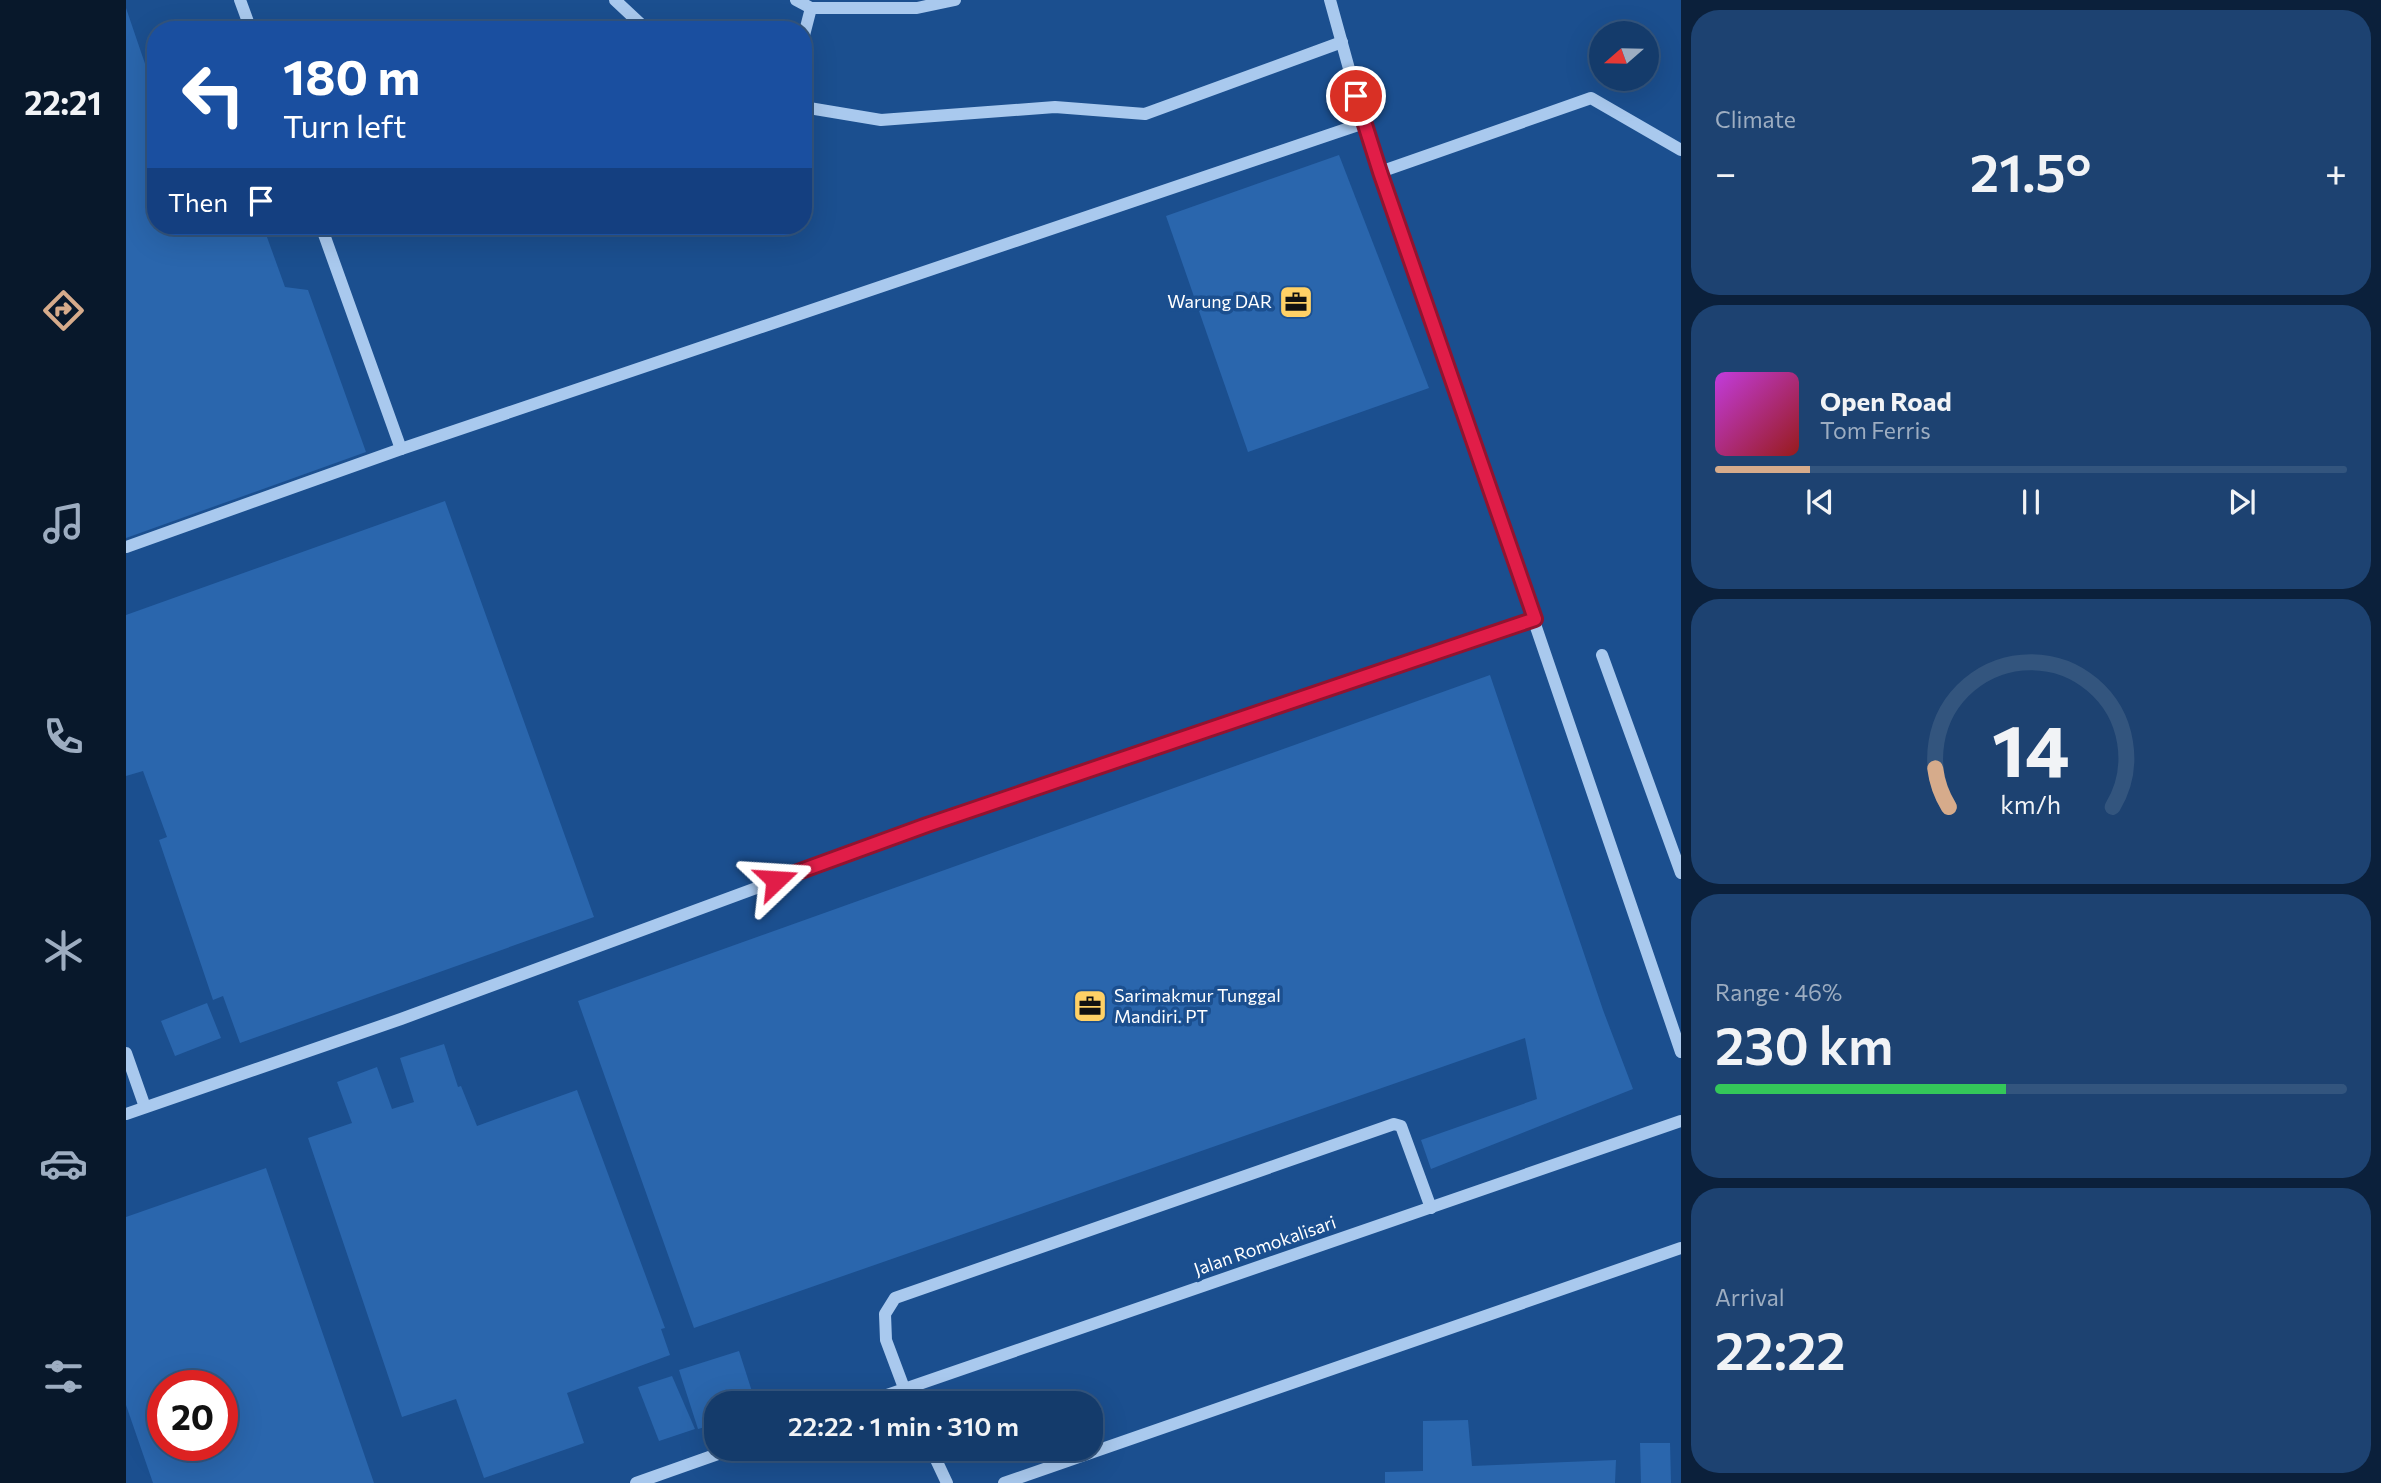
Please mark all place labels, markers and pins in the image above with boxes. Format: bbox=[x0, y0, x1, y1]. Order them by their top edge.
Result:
pin bbox=[1326, 66, 1386, 126]
office icon: Warung DAR bbox=[1277, 283, 1315, 321]
place label: Warung DAR bbox=[1167, 290, 1272, 312]
place label: Sarimakmur Tunggal Mandiri. PT bbox=[1114, 984, 1281, 1027]
office icon: Sarimakmur Tunggal Mandiri. PT bbox=[1071, 987, 1109, 1025]

